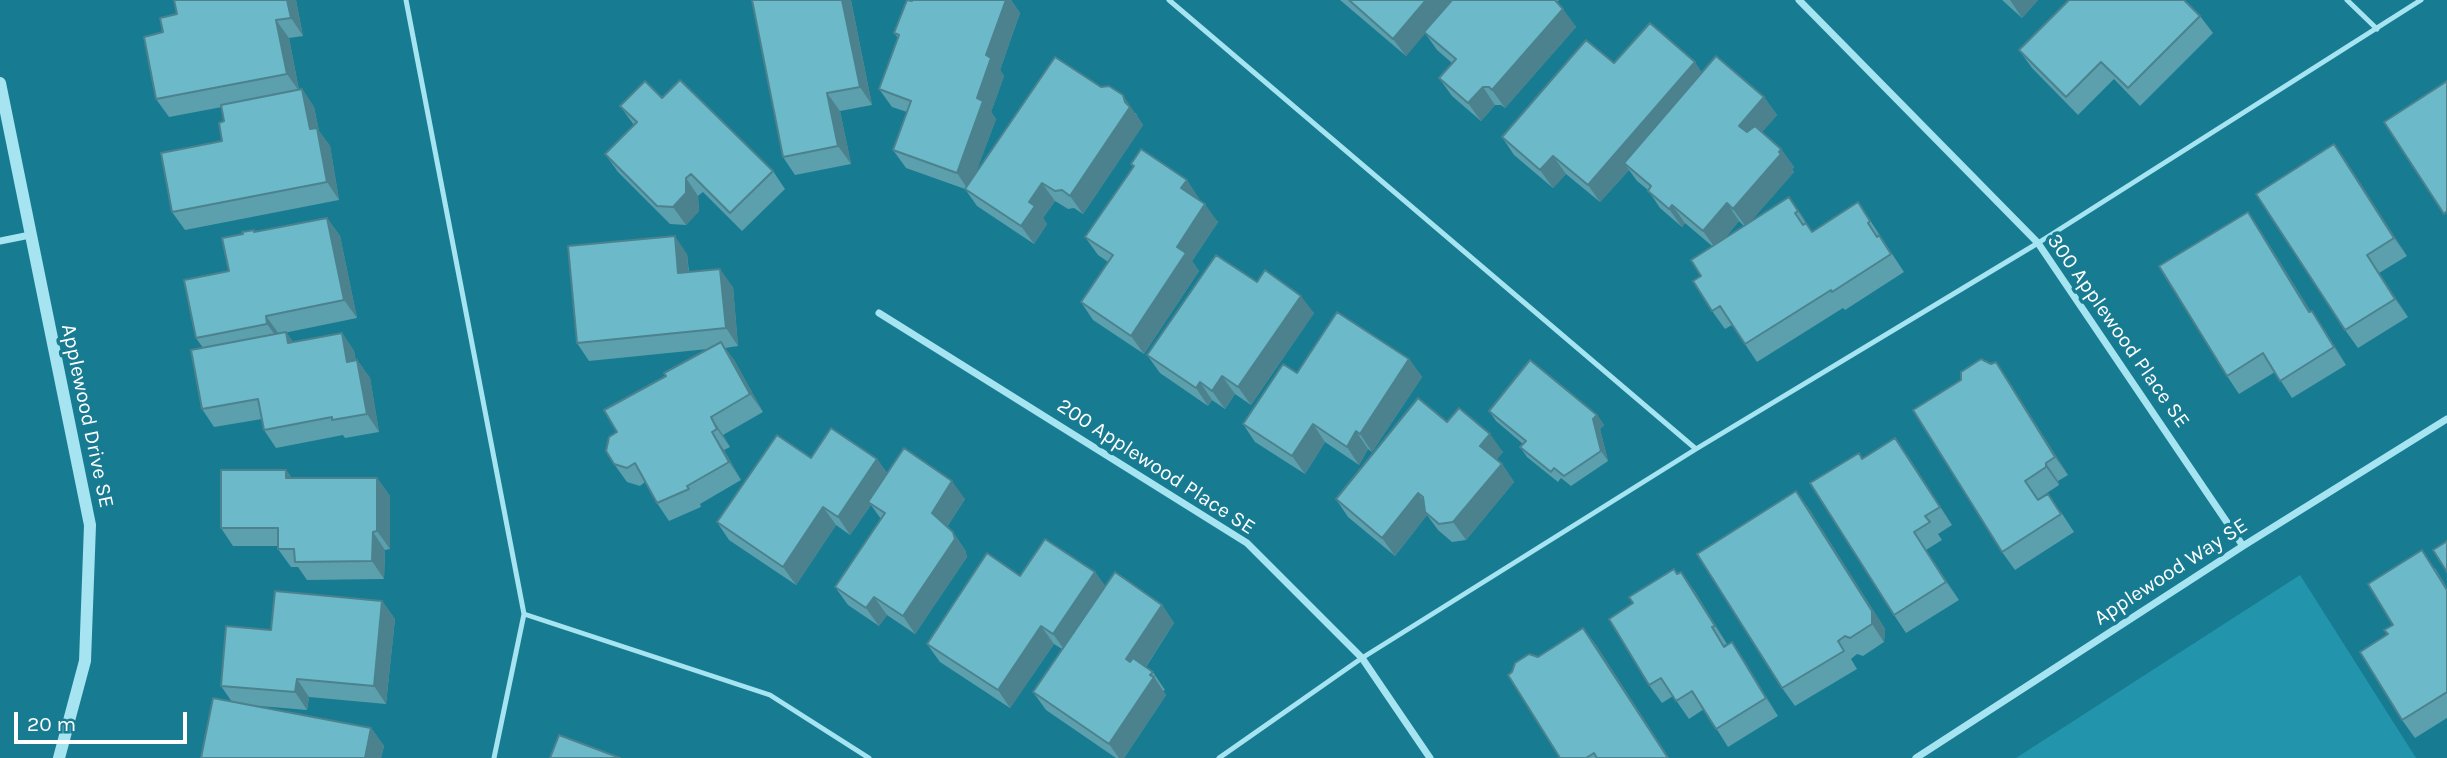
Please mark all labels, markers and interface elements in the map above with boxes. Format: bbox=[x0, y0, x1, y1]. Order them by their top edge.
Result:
street label: 300 Applewood Place SE bbox=[2041, 229, 2195, 433]
street label: Applewood Drive SE bbox=[55, 322, 119, 510]
street label: 200 Applewood Place SE bbox=[1052, 393, 1260, 541]
street label: Applewood Way SE bbox=[2090, 513, 2252, 631]
scale bar bbox=[18, 698, 191, 742]
text: 20 m bbox=[27, 712, 76, 736]

